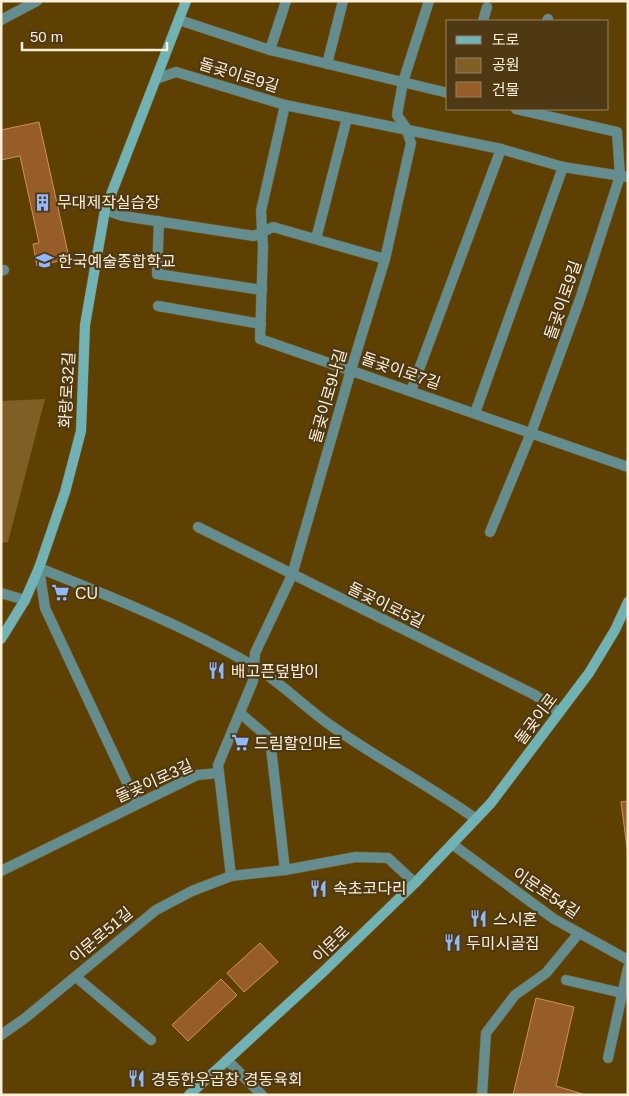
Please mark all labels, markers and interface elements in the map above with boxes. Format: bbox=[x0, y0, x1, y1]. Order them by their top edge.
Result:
scale bar bbox=[22, 20, 168, 52]
legend bbox=[446, 20, 609, 110]
text: 50 m bbox=[30, 28, 63, 45]
text: 도로 bbox=[492, 31, 520, 48]
street label: 돌곶이로9길 bbox=[197, 55, 281, 95]
text: 공원 bbox=[492, 56, 520, 73]
text: 건물 bbox=[492, 81, 520, 98]
building icon: 무대제작실습장 bbox=[33, 192, 53, 212]
place label: 무대제작실습장 bbox=[57, 194, 160, 211]
school or university icon: 한국예술종합학교 bbox=[34, 251, 54, 271]
place label: 한국예술종합학교 bbox=[58, 253, 176, 270]
street label: 돌곶이로9길 bbox=[542, 258, 584, 342]
street label: 돌곶이로9나길 bbox=[306, 347, 350, 445]
street label: 돌곶이로7길 bbox=[359, 350, 443, 392]
street label: 화랑로32길 bbox=[57, 351, 77, 429]
street label: 돌곶이로5길 bbox=[345, 579, 427, 631]
supermarket icon: CU bbox=[51, 583, 71, 603]
place label: CU bbox=[75, 585, 98, 602]
restaurant icon: 배고픈덮밥이 bbox=[207, 661, 227, 681]
place label: 배고픈덮밥이 bbox=[231, 663, 319, 680]
street label: 돌곶이로 bbox=[511, 690, 561, 748]
supermarket icon: 드림할인마트 bbox=[230, 733, 250, 753]
place label: 드림할인마트 bbox=[254, 735, 342, 752]
street label: 돌곶이로3길 bbox=[113, 756, 195, 806]
street label: 이문로54길 bbox=[509, 865, 583, 921]
restaurant icon: 속초코다리 bbox=[309, 878, 329, 898]
place label: 속초코다리 bbox=[333, 880, 407, 897]
street label: 이문로51길 bbox=[66, 904, 136, 966]
restaurant icon: 스시혼 bbox=[469, 909, 489, 929]
place label: 스시혼 bbox=[493, 911, 537, 928]
street label: 이문로 bbox=[309, 922, 353, 965]
restaurant icon: 두미시골집 bbox=[442, 933, 462, 953]
place label: 두미시골집 bbox=[466, 935, 540, 952]
restaurant icon: 경동한우곱창 경동육회 bbox=[127, 1069, 147, 1089]
place label: 경동한우곱창 경동육회 bbox=[151, 1071, 303, 1088]

